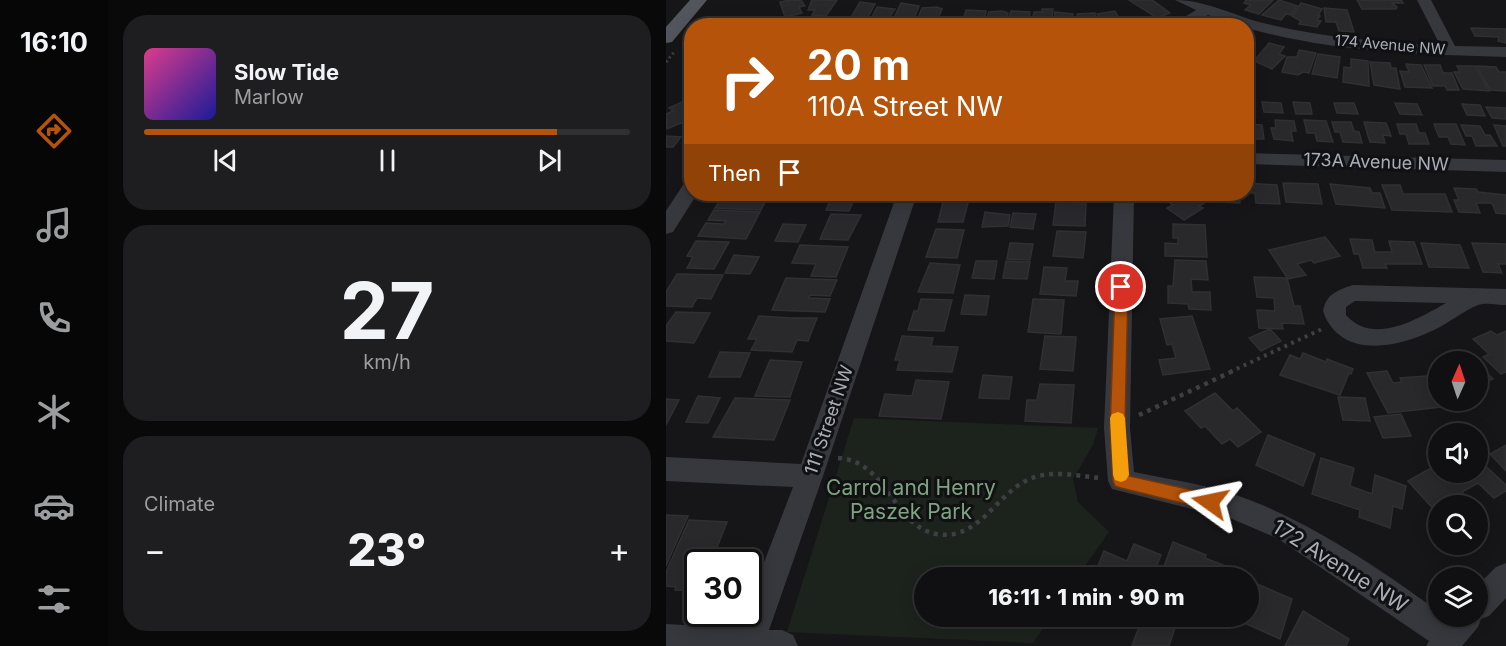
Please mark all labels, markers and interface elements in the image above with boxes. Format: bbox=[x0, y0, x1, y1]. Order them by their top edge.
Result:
text: 16:10 bbox=[20, 26, 88, 59]
street label: 174 Avenue NW bbox=[1334, 30, 1446, 59]
text: 20 m bbox=[807, 39, 910, 90]
icon: right bbox=[708, 42, 786, 120]
text: Slow Tide bbox=[234, 59, 339, 85]
text: Marlow bbox=[234, 85, 304, 109]
text: 110A Street NW bbox=[807, 90, 1003, 123]
icon: directions bbox=[33, 110, 75, 152]
icon: previous bbox=[209, 144, 242, 177]
icon: pause bbox=[371, 144, 404, 177]
icon: next bbox=[533, 144, 566, 177]
street label: 173A Avenue NW bbox=[1303, 148, 1449, 175]
icon: arrive bbox=[773, 156, 806, 189]
text: Then bbox=[708, 160, 761, 186]
icon: music bbox=[33, 204, 75, 246]
pin bbox=[1095, 261, 1146, 312]
text: 27 bbox=[340, 263, 434, 358]
icon: arrive bbox=[1104, 270, 1137, 303]
icon: phone bbox=[33, 297, 75, 339]
text: km/h bbox=[363, 350, 411, 374]
north arrow bbox=[1428, 351, 1488, 411]
map controls bbox=[1428, 351, 1488, 627]
street label: 111 Street NW bbox=[800, 362, 857, 477]
icon: climate bbox=[33, 391, 75, 433]
button: sound bbox=[1428, 423, 1488, 483]
position arrow bbox=[1178, 470, 1242, 534]
park label: Carrol and Henry Paszek Park bbox=[826, 475, 996, 524]
icon: car bbox=[33, 485, 75, 527]
text: Climate bbox=[144, 492, 215, 516]
button: search bbox=[1428, 495, 1488, 555]
street label: 172 Avenue NW bbox=[1268, 514, 1413, 617]
text: 23° bbox=[348, 522, 426, 577]
text: − bbox=[144, 530, 166, 570]
text: + bbox=[608, 530, 630, 570]
speed limit sign: 30 bbox=[684, 549, 762, 627]
button: layers bbox=[1428, 567, 1488, 627]
icon: filters bbox=[33, 578, 75, 620]
text: 16:11 · 1 min · 90 m bbox=[988, 584, 1185, 610]

